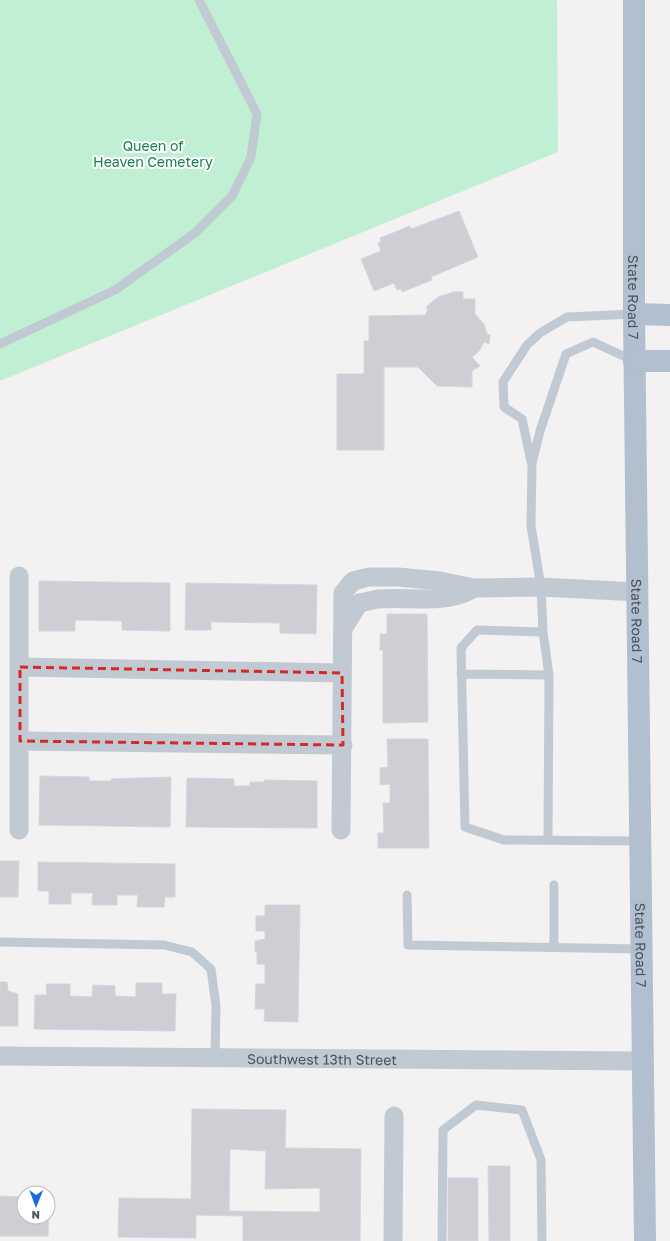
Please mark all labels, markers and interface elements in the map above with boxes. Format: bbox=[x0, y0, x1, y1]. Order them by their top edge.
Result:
park label: Queen of Heaven Cemetery bbox=[93, 137, 213, 170]
street label: State Road 7 bbox=[625, 255, 643, 339]
street label: State Road 7 bbox=[629, 579, 647, 663]
street label: State Road 7 bbox=[632, 903, 650, 987]
street label: Southwest 13th Street bbox=[247, 1049, 397, 1068]
north arrow bbox=[16, 1185, 56, 1225]
text: N bbox=[32, 1209, 40, 1222]

